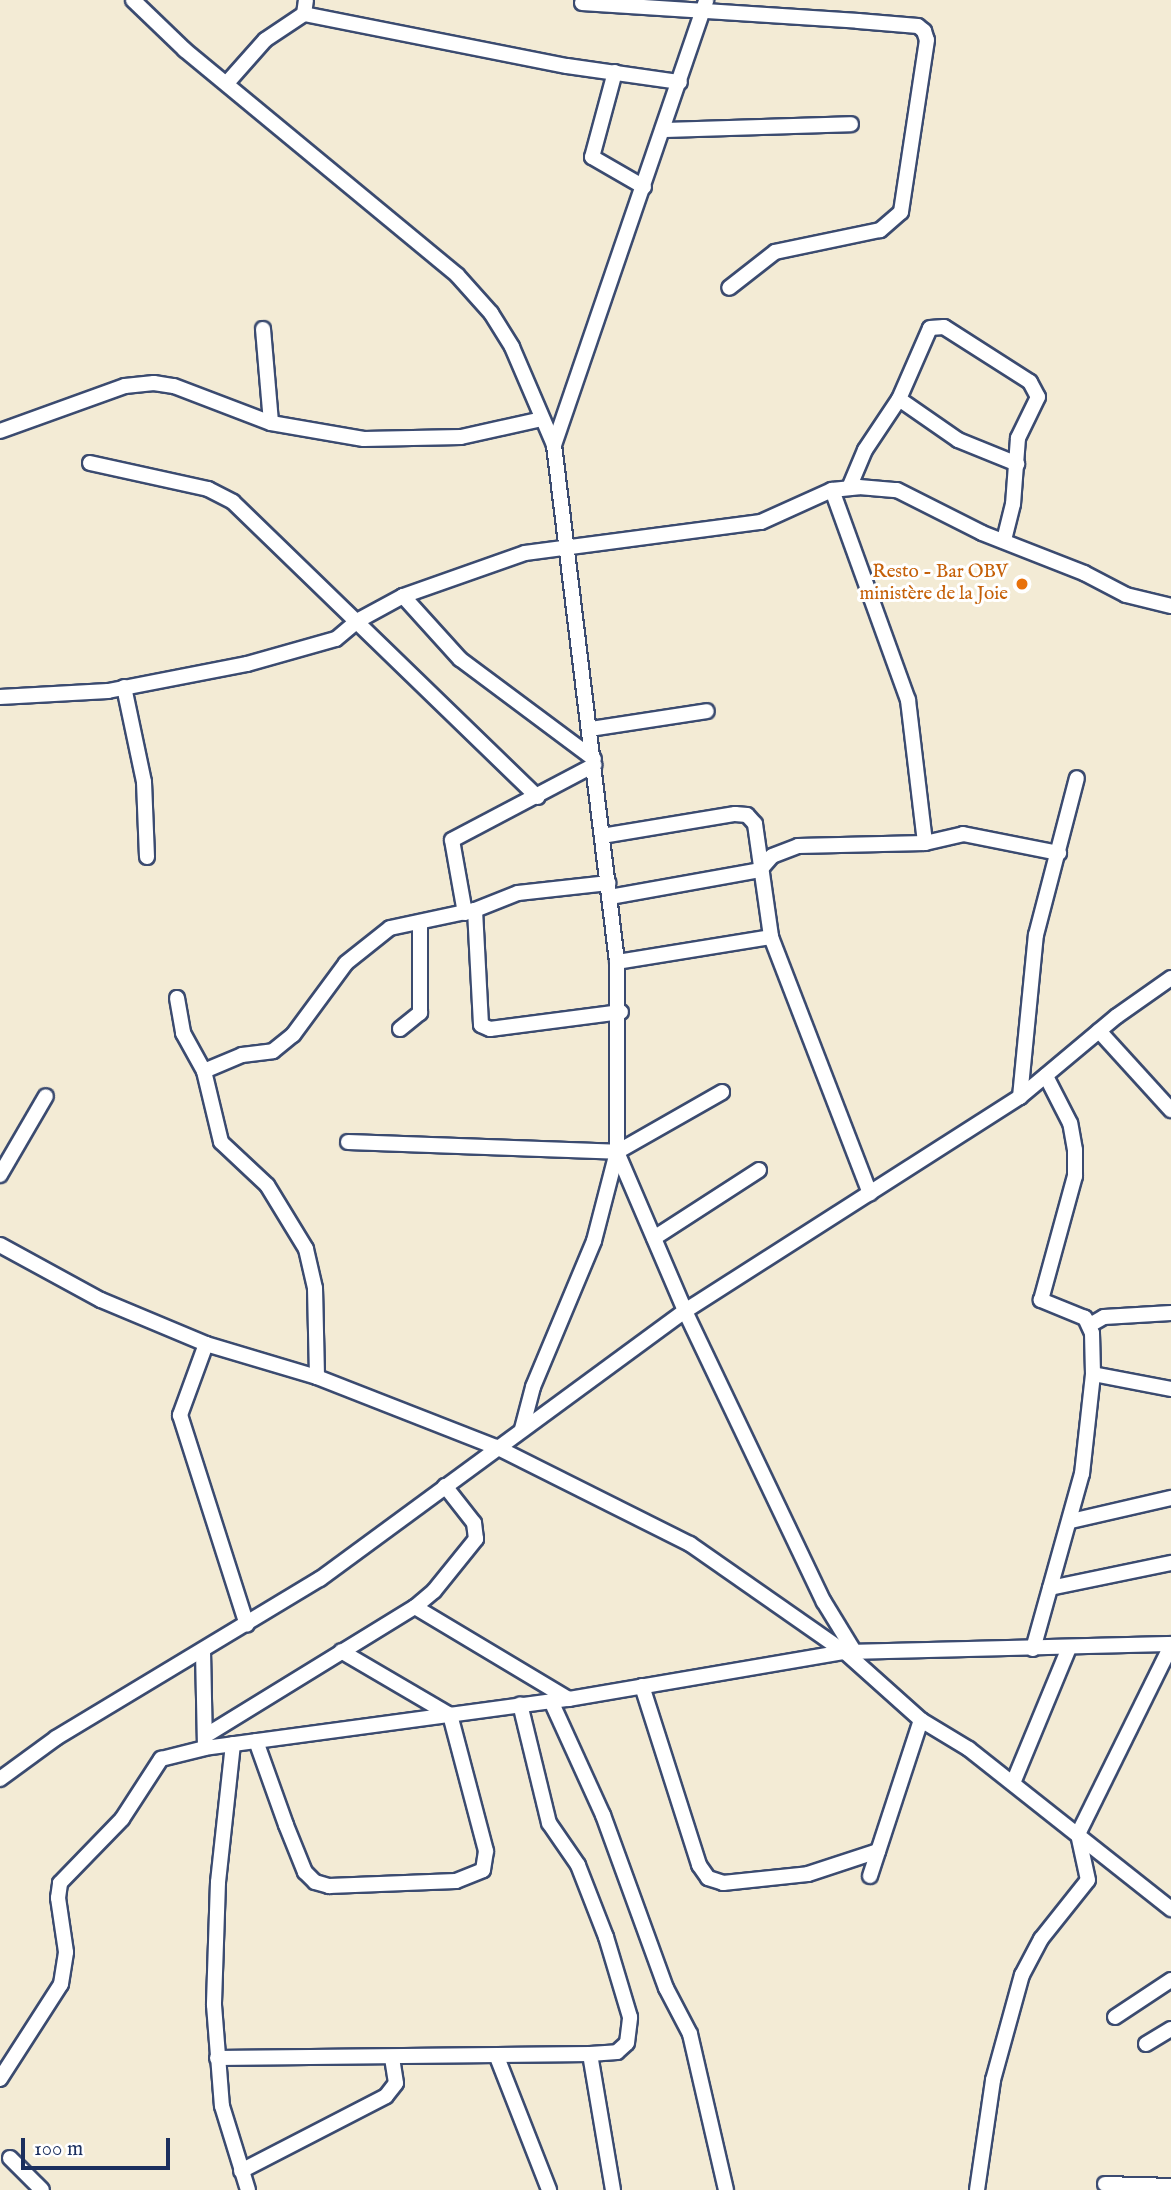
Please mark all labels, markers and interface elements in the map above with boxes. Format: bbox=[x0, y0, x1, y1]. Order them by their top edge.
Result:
place label: Resto - Bar OBV ministère de la Joie bbox=[860, 562, 1008, 606]
marker: Resto - Bar OBV ministère de la Joie bbox=[1014, 576, 1030, 592]
scale bar bbox=[24, 2124, 173, 2168]
text: 100 m bbox=[34, 2136, 83, 2163]

